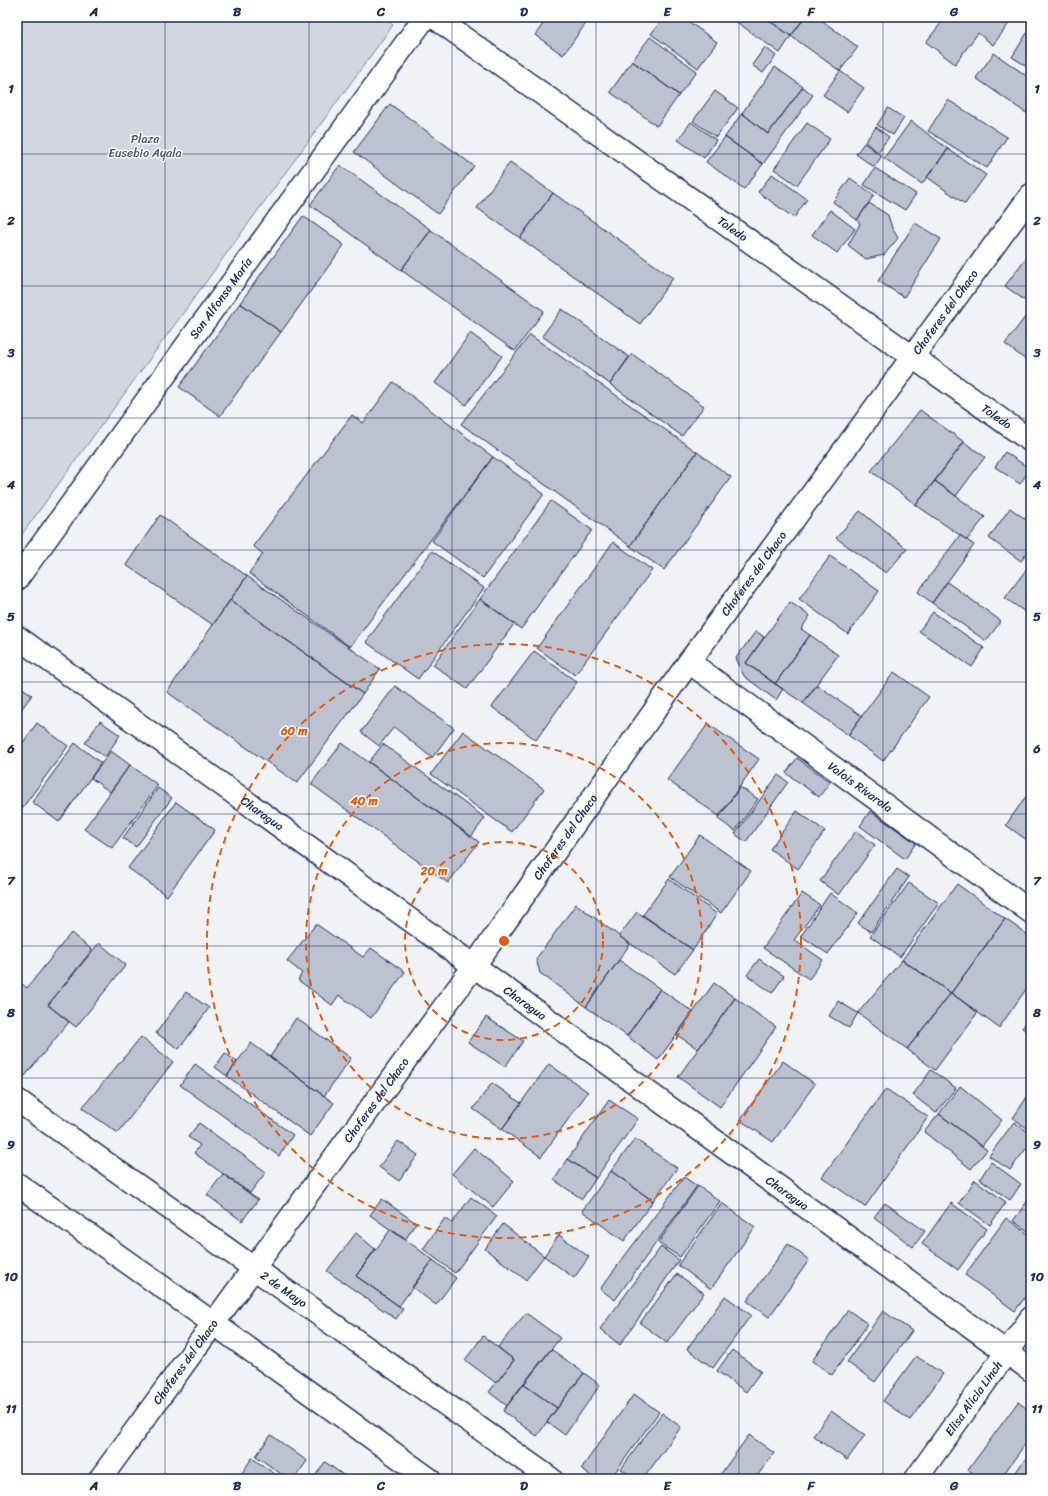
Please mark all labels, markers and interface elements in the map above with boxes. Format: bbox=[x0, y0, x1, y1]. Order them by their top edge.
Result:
text: A bbox=[89, 0, 98, 23]
text: B bbox=[233, 0, 242, 23]
text: C bbox=[376, 0, 386, 23]
text: D bbox=[520, 0, 528, 23]
text: E bbox=[663, 0, 672, 23]
text: F bbox=[806, 0, 815, 23]
text: G bbox=[949, 0, 959, 23]
text: 1 bbox=[8, 77, 14, 100]
text: 1 bbox=[1034, 77, 1040, 100]
park label: Plaza Eusebio Ayala bbox=[108, 128, 182, 164]
text: 2 bbox=[6, 209, 15, 232]
text: 2 bbox=[1032, 209, 1041, 232]
street label: Toledo bbox=[712, 210, 752, 248]
street label: San Alfonso María bbox=[183, 252, 259, 344]
street label: Choferes del Chaco bbox=[906, 265, 984, 359]
text: 3 bbox=[6, 341, 15, 364]
text: 3 bbox=[1032, 341, 1041, 364]
street label: Toledo bbox=[976, 398, 1017, 435]
text: 4 bbox=[6, 473, 16, 496]
text: 4 bbox=[1032, 473, 1042, 496]
street label: Choferes del Chaco bbox=[715, 526, 793, 621]
text: 5 bbox=[7, 605, 15, 628]
text: 5 bbox=[1033, 605, 1041, 628]
text: 60 m bbox=[280, 720, 308, 742]
text: 6 bbox=[6, 737, 15, 760]
text: 6 bbox=[1032, 737, 1041, 760]
street label: Valois Rivarola bbox=[823, 756, 897, 819]
street label: Choferes del Chaco bbox=[527, 789, 604, 885]
street label: Charagua bbox=[236, 790, 289, 837]
text: 40 m bbox=[349, 790, 378, 812]
text: 20 m bbox=[420, 860, 448, 882]
text: 7 bbox=[7, 869, 16, 892]
text: 7 bbox=[1033, 869, 1042, 892]
centre of rings bbox=[497, 934, 511, 948]
street label: Charagua bbox=[498, 980, 551, 1026]
text: 8 bbox=[6, 1001, 15, 1024]
text: 8 bbox=[1032, 1001, 1041, 1024]
street label: Choferes del Chaco bbox=[338, 1052, 415, 1148]
text: 9 bbox=[7, 1133, 15, 1156]
text: 9 bbox=[1033, 1133, 1041, 1156]
street label: Charagua bbox=[761, 1170, 814, 1217]
text: 10 bbox=[4, 1265, 18, 1288]
street label: 2 de Mayo bbox=[255, 1265, 312, 1314]
text: 10 bbox=[1030, 1265, 1044, 1288]
street label: Choferes del Chaco bbox=[147, 1314, 224, 1409]
street label: Elisa Alicia Linch bbox=[939, 1356, 1008, 1441]
text: 11 bbox=[5, 1397, 17, 1420]
text: 11 bbox=[1031, 1397, 1043, 1420]
text: A bbox=[89, 1474, 98, 1496]
text: B bbox=[233, 1474, 242, 1496]
text: C bbox=[376, 1474, 386, 1496]
text: D bbox=[520, 1474, 528, 1496]
text: E bbox=[663, 1474, 672, 1496]
text: F bbox=[806, 1474, 815, 1496]
text: G bbox=[949, 1474, 959, 1496]

